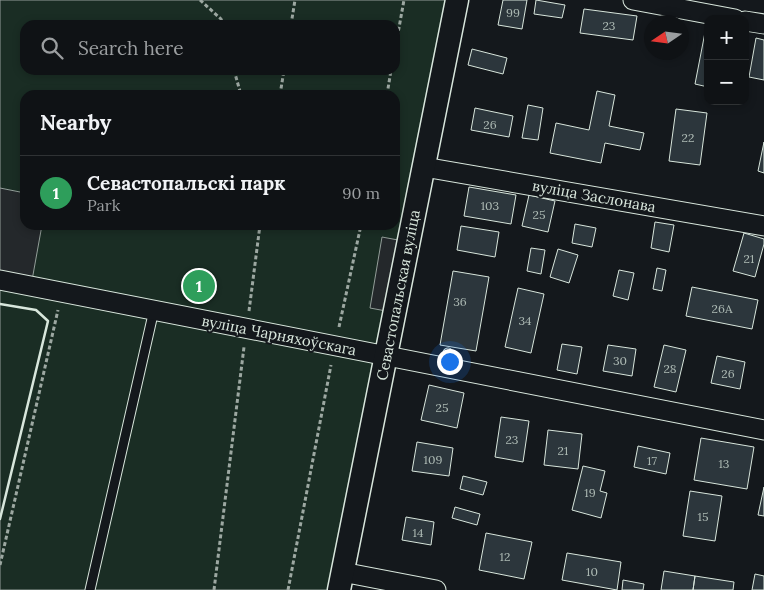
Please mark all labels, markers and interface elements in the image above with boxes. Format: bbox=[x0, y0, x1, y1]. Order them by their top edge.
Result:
house number: 99 bbox=[506, 5, 520, 20]
north arrow bbox=[644, 15, 689, 60]
map controls bbox=[704, 15, 749, 105]
button: + bbox=[704, 15, 749, 60]
house number: 23 bbox=[603, 18, 616, 33]
search box bbox=[20, 20, 400, 75]
icon: search bbox=[38, 34, 66, 62]
text: Search here bbox=[78, 36, 184, 60]
button: − bbox=[704, 60, 749, 105]
text: Nearby bbox=[40, 109, 111, 136]
house number: 26 bbox=[483, 117, 497, 132]
house number: 22 bbox=[682, 130, 694, 145]
text: Севастопальскі парк bbox=[87, 171, 285, 195]
street label: вуліца Заслонава bbox=[531, 176, 657, 216]
text: 1 bbox=[53, 183, 59, 203]
text: 90 m bbox=[342, 183, 380, 203]
text: Park bbox=[87, 195, 120, 215]
house number: 103 bbox=[481, 198, 500, 213]
house number: 25 bbox=[533, 207, 545, 222]
street label: Севастопальская вуліца bbox=[372, 208, 424, 382]
house number: 21 bbox=[744, 251, 754, 266]
pin: 1 bbox=[183, 267, 215, 305]
house number: 36 bbox=[453, 294, 467, 309]
house number: 26А bbox=[712, 301, 733, 316]
street label: вуліца Чарняхоўскага bbox=[200, 311, 358, 359]
house number: 34 bbox=[518, 313, 532, 328]
your location bbox=[437, 349, 463, 375]
house number: 30 bbox=[613, 353, 627, 368]
house number: 28 bbox=[663, 361, 677, 376]
house number: 26 bbox=[721, 366, 735, 381]
house number: 25 bbox=[436, 400, 448, 415]
house number: 23 bbox=[506, 432, 519, 447]
house number: 21 bbox=[558, 443, 568, 458]
house number: 109 bbox=[424, 452, 442, 467]
house number: 17 bbox=[647, 453, 657, 468]
house number: 13 bbox=[718, 456, 730, 471]
house number: 19 bbox=[584, 485, 596, 500]
house number: 15 bbox=[698, 509, 708, 524]
house number: 14 bbox=[413, 525, 424, 540]
house number: 12 bbox=[500, 549, 510, 564]
house number: 10 bbox=[586, 564, 598, 579]

